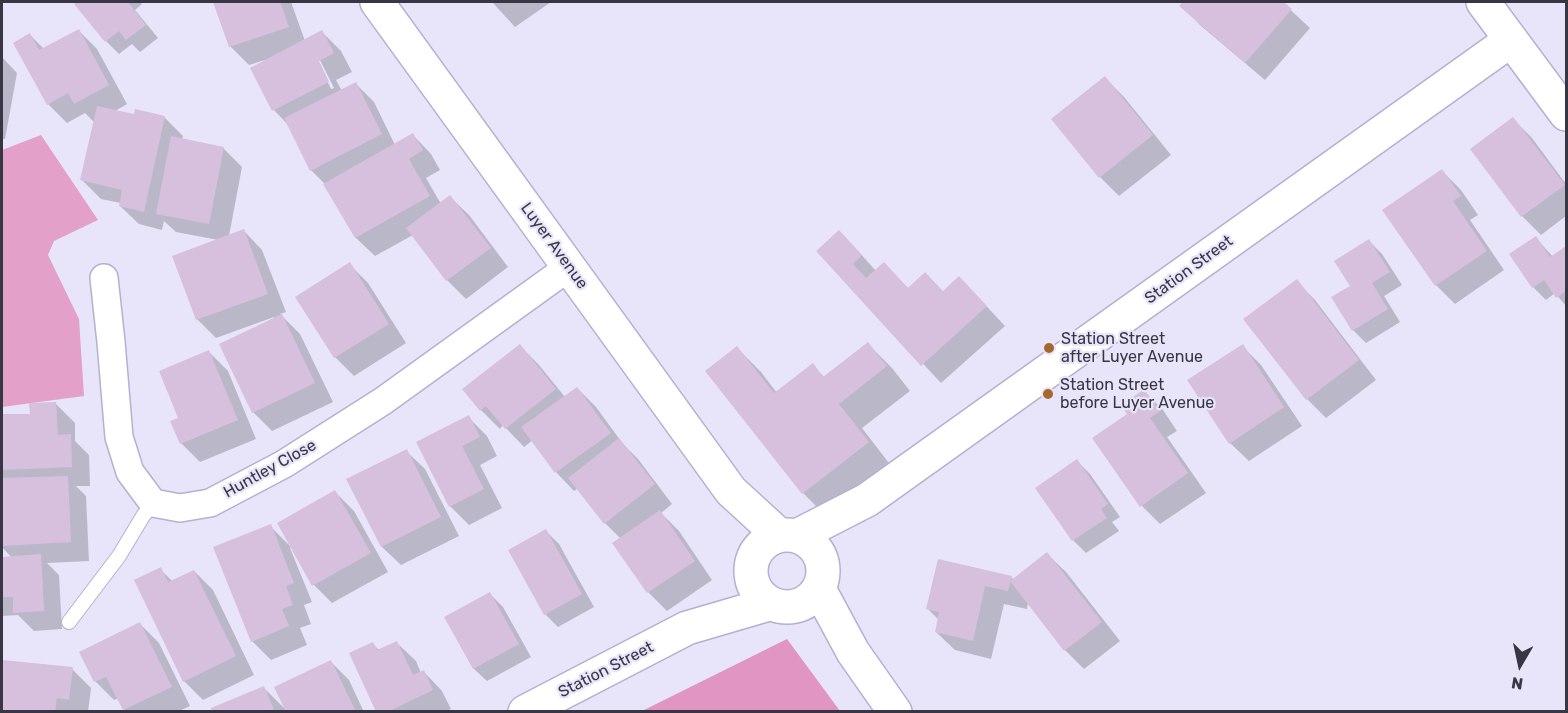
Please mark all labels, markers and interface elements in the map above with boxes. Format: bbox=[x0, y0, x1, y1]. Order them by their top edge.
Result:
street label: Luyer Avenue bbox=[516, 199, 592, 293]
street label: Station Street bbox=[1141, 232, 1237, 308]
place label: Station Street after Luyer Avenue bbox=[1061, 329, 1203, 367]
marker: Station Street after Luyer Avenue bbox=[1042, 341, 1056, 355]
place label: Station Street before Luyer Avenue bbox=[1060, 375, 1214, 413]
marker: Station Street before Luyer Avenue bbox=[1041, 387, 1055, 401]
street label: Huntley Close bbox=[220, 436, 320, 502]
north arrow bbox=[1490, 635, 1550, 695]
street label: Station Street bbox=[555, 638, 657, 702]
text: N bbox=[1510, 673, 1524, 694]

